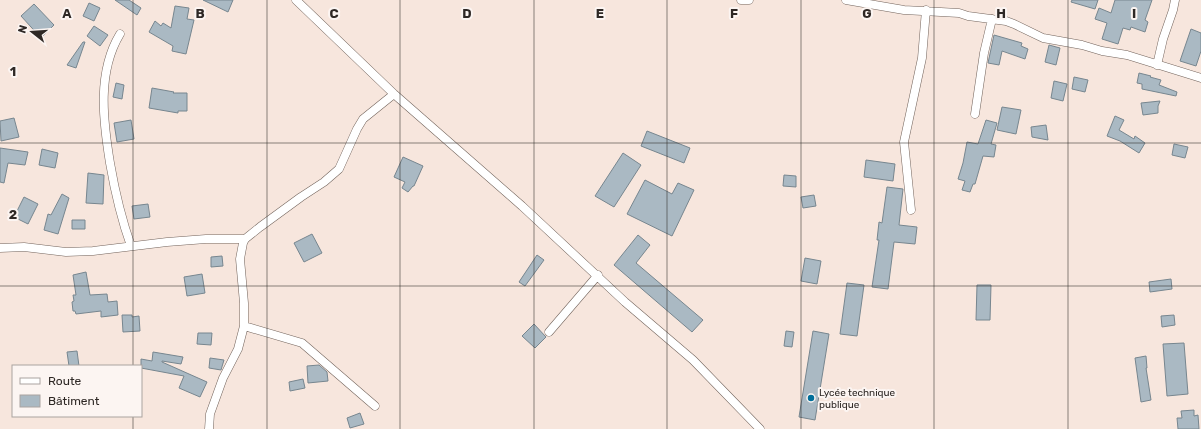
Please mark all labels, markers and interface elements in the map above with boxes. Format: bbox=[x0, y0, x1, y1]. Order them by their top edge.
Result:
text: A bbox=[62, 6, 72, 21]
text: B bbox=[195, 6, 205, 21]
text: C bbox=[329, 6, 339, 21]
text: D bbox=[462, 6, 472, 21]
text: E bbox=[596, 6, 604, 21]
text: F bbox=[730, 6, 738, 21]
text: G bbox=[862, 6, 872, 21]
text: H bbox=[996, 6, 1006, 21]
text: I bbox=[1132, 6, 1136, 21]
north arrow bbox=[12, 12, 52, 52]
text: N bbox=[16, 23, 30, 35]
text: 1 bbox=[10, 64, 16, 79]
text: 2 bbox=[9, 207, 17, 222]
legend bbox=[12, 365, 142, 417]
text: Route bbox=[48, 374, 82, 388]
place label: Lycée technique publique bbox=[819, 387, 896, 411]
marker: Lycée technique publique bbox=[806, 393, 816, 403]
text: Bâtiment bbox=[48, 394, 100, 408]

